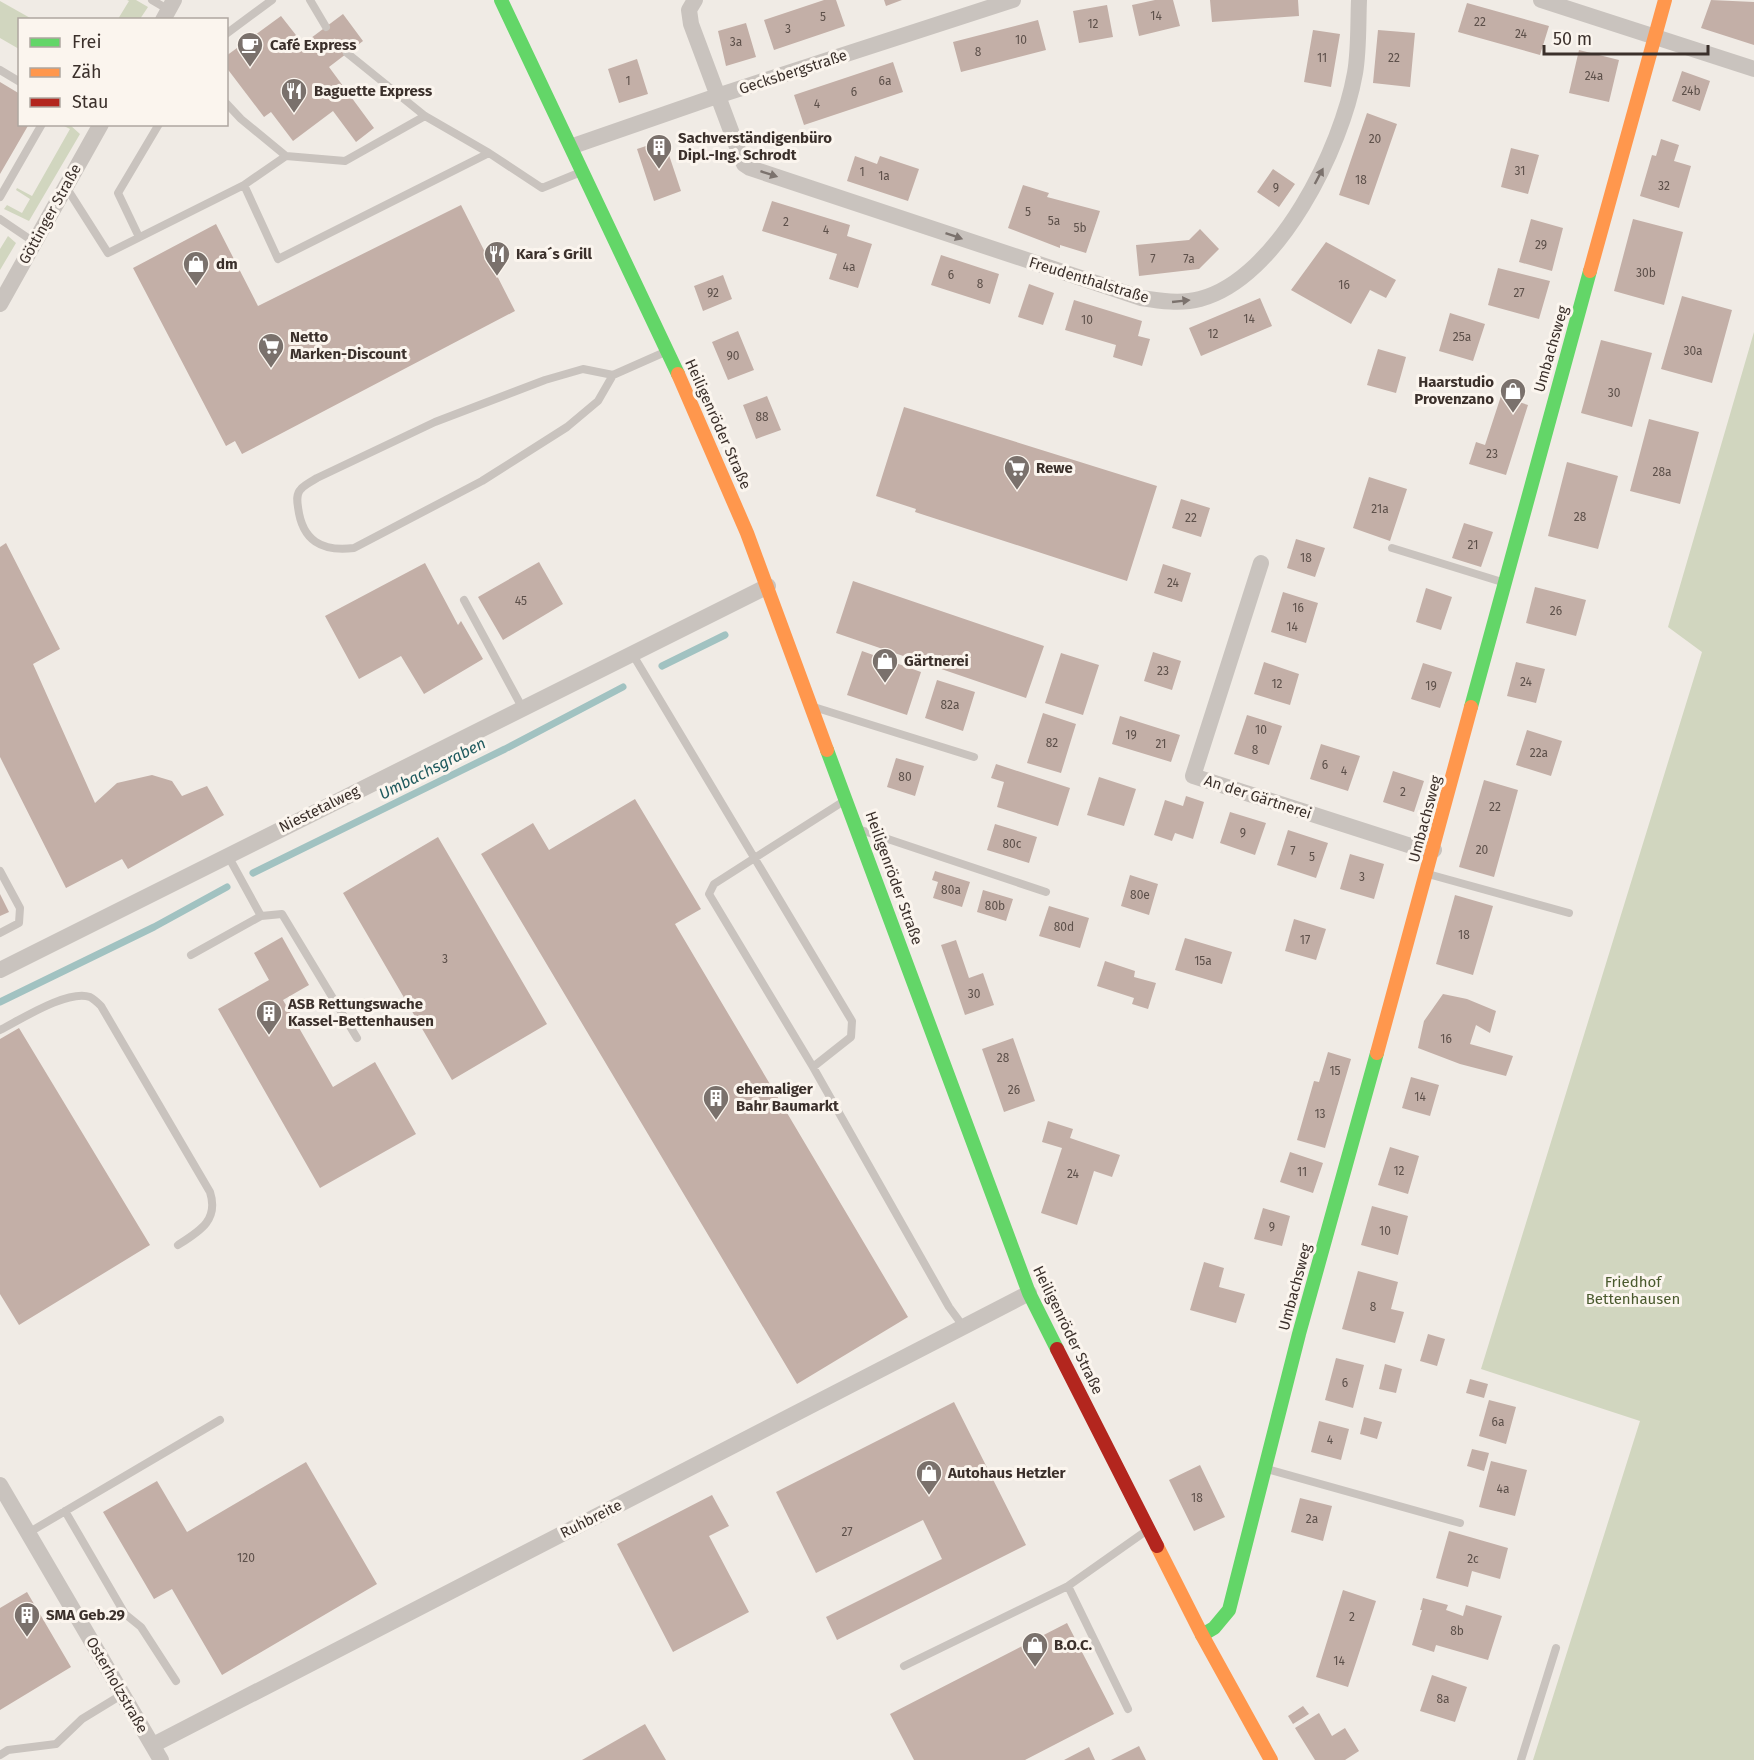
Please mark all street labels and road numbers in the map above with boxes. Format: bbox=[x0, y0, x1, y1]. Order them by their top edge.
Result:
street label: Gecksbergstraße bbox=[737, 46, 849, 98]
street label: Göttinger Straße bbox=[15, 161, 85, 267]
street label: Freudenthalstraße bbox=[1027, 253, 1151, 307]
street label: Umbachsweg bbox=[1530, 303, 1572, 394]
street label: Heiligenröder Straße bbox=[681, 356, 755, 492]
street label: An der Gärtnerei bbox=[1202, 771, 1314, 823]
street label: Umbachsweg bbox=[1405, 773, 1445, 864]
street label: Niestetalweg bbox=[276, 782, 362, 836]
street label: Heiligenröder Straße bbox=[861, 809, 927, 947]
street label: Umbachsweg bbox=[1275, 1241, 1315, 1332]
street label: Heiligenröder Straße bbox=[1029, 1263, 1107, 1397]
street label: Ruhbreite bbox=[557, 1496, 625, 1542]
street label: Osterholzstraße bbox=[82, 1634, 152, 1736]

